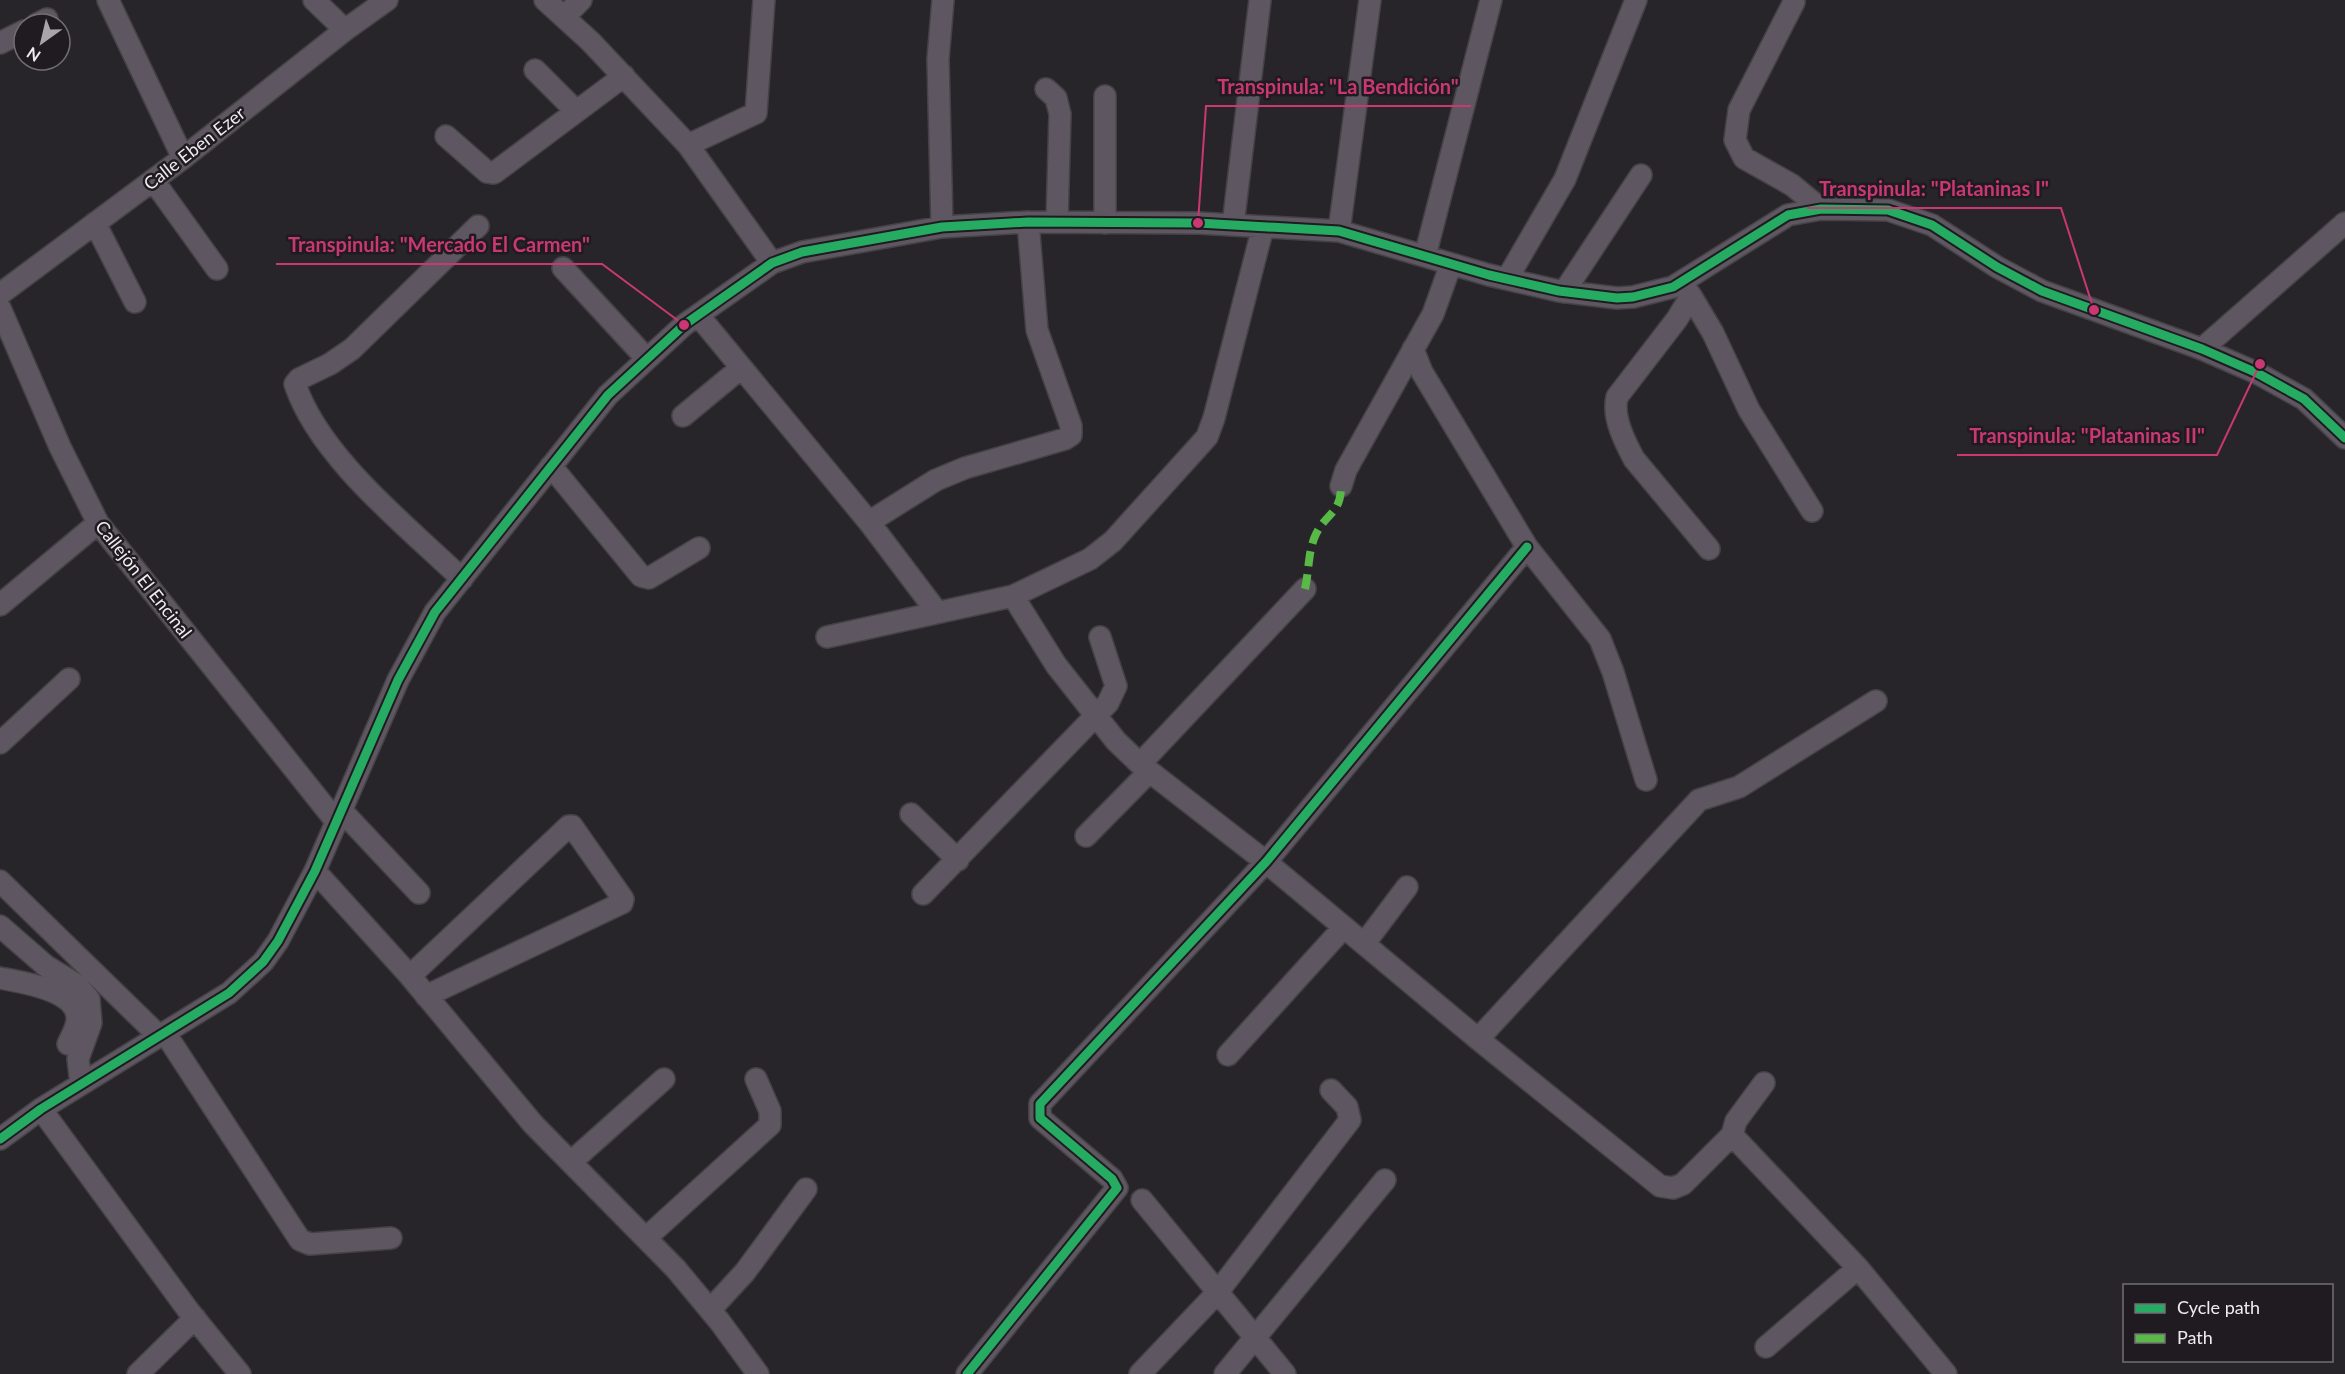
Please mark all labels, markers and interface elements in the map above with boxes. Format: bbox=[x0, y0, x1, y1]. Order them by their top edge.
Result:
north arrow bbox=[12, 12, 72, 72]
text: N bbox=[23, 44, 44, 66]
callout: Transpinula: "La Bendición" bbox=[1206, 68, 1471, 106]
text: Transpinula: "La Bendición" bbox=[1217, 74, 1459, 98]
street label: Calle Eben Ezer bbox=[139, 101, 249, 194]
callout: Transpinula: "Plataninas I" bbox=[1807, 170, 2061, 208]
text: Transpinula: "Plataninas I" bbox=[1819, 176, 2049, 200]
callout: Transpinula: "Mercado El Carmen" bbox=[276, 226, 602, 264]
text: Transpinula: "Mercado El Carmen" bbox=[288, 232, 590, 256]
callout: Transpinula: "Plataninas II" bbox=[1957, 417, 2217, 455]
text: Transpinula: "Plataninas II" bbox=[1969, 423, 2205, 447]
street label: Callejón El Encinal bbox=[91, 516, 197, 642]
legend bbox=[2123, 1284, 2333, 1362]
text: Cycle path bbox=[2177, 1296, 2260, 1318]
text: Path bbox=[2177, 1326, 2213, 1348]

